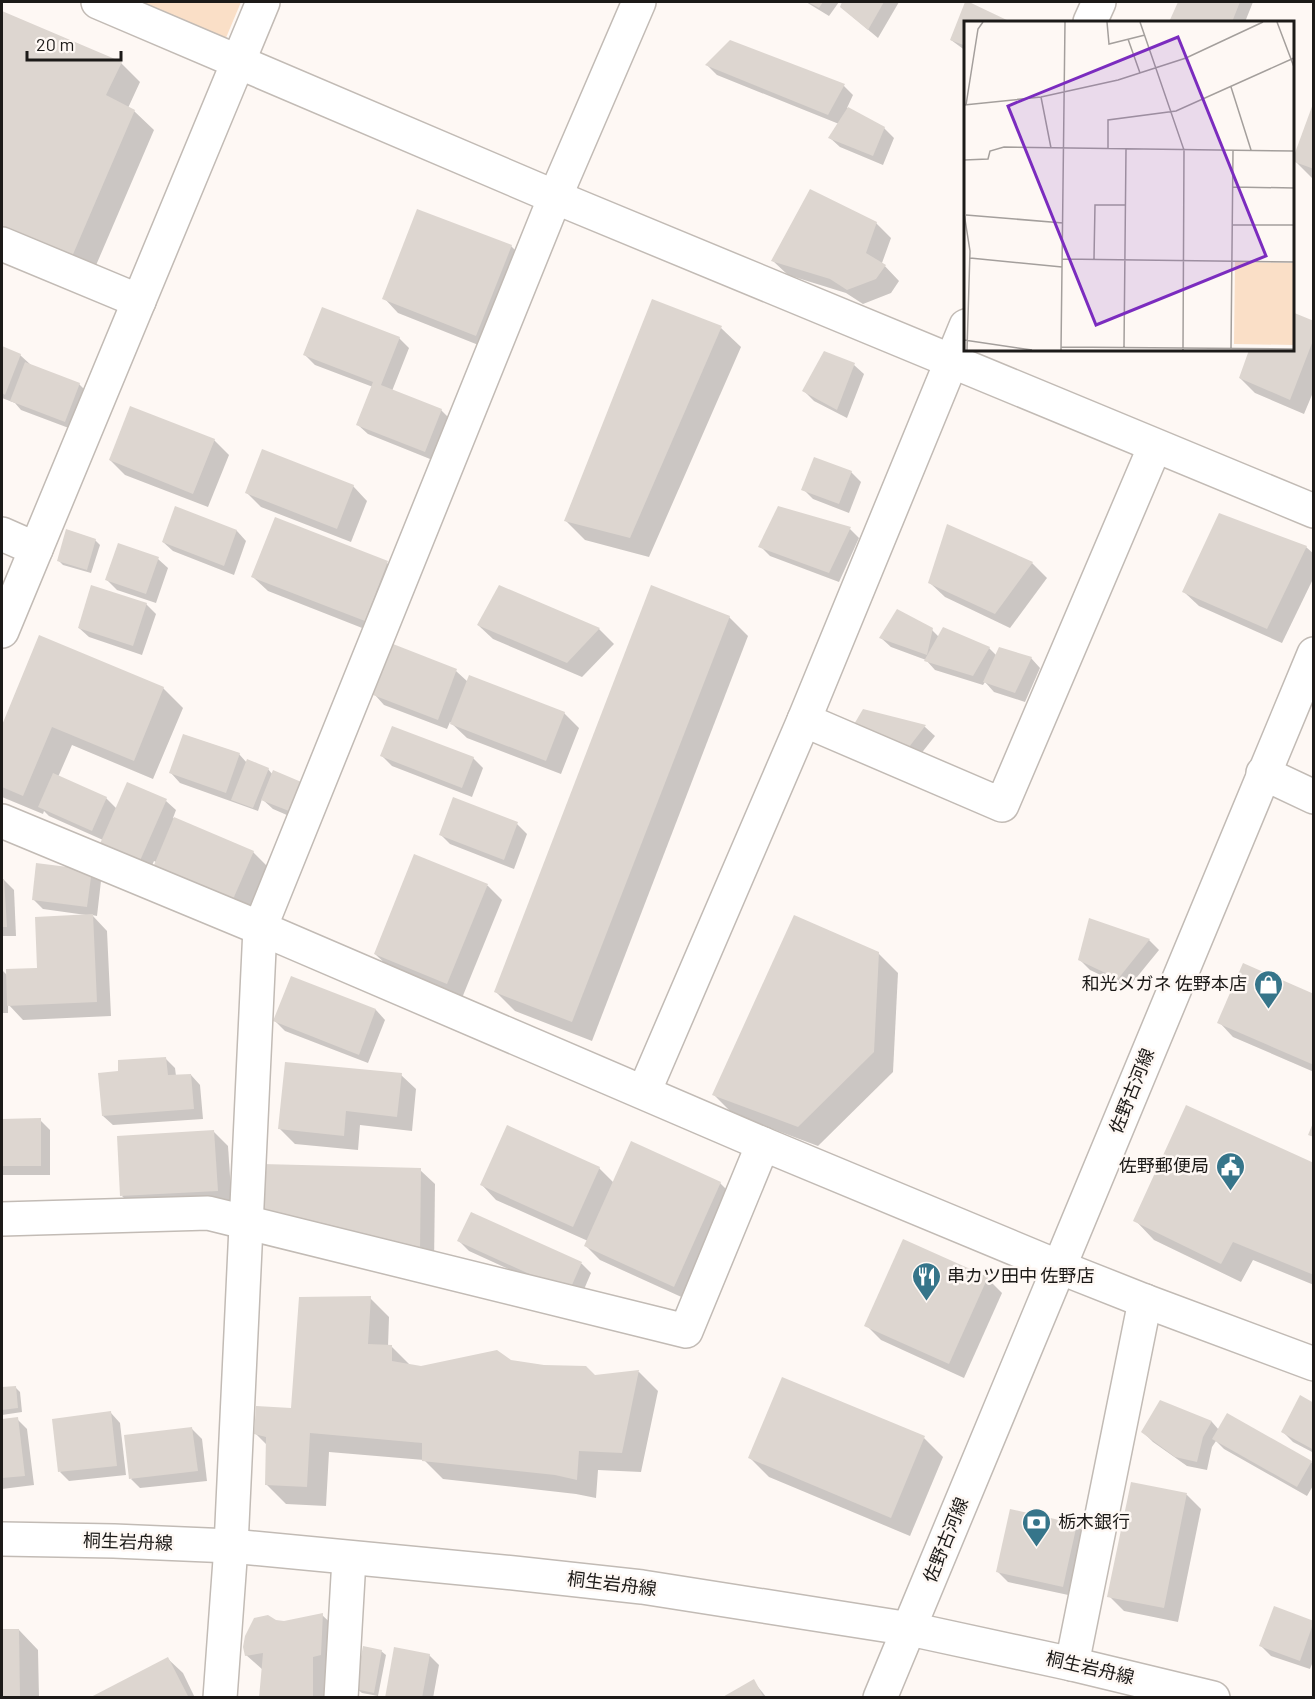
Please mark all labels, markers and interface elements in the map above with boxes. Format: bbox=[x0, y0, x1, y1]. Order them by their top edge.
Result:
inset map bbox=[964, 21, 1294, 351]
scale bar bbox=[27, 24, 122, 62]
text: 20 m bbox=[36, 33, 74, 55]
shop icon: 和光メガネ 佐野本店 bbox=[1252, 968, 1284, 1010]
place label: 和光メガネ 佐野本店 bbox=[1081, 972, 1247, 994]
street label: 佐野古河線 bbox=[1104, 1045, 1158, 1136]
public building icon: 佐野郵便局 bbox=[1214, 1150, 1246, 1192]
place label: 佐野郵便局 bbox=[1119, 1154, 1209, 1176]
restaurant icon: 串カツ田中 佐野店 bbox=[910, 1260, 942, 1302]
place label: 串カツ田中 佐野店 bbox=[947, 1264, 1095, 1286]
street label: 佐野古河線 bbox=[918, 1494, 972, 1585]
bank icon: 栃木銀行 bbox=[1021, 1506, 1053, 1548]
place label: 栃木銀行 bbox=[1058, 1510, 1130, 1532]
street label: 桐生岩舟線 bbox=[83, 1528, 173, 1554]
street label: 桐生岩舟線 bbox=[566, 1567, 658, 1599]
street label: 桐生岩舟線 bbox=[1044, 1646, 1137, 1688]

